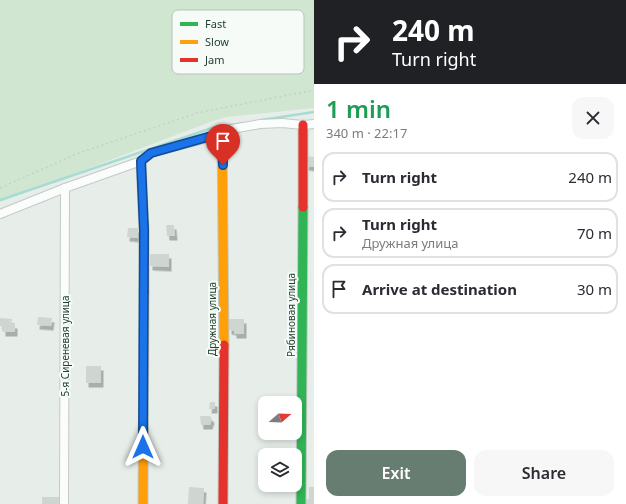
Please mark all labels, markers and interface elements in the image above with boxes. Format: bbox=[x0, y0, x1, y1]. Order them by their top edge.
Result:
legend bbox=[172, 10, 304, 74]
text: 240 m bbox=[392, 11, 475, 49]
text: Fast bbox=[205, 16, 226, 31]
icon: right bbox=[326, 16, 378, 68]
text: Slow bbox=[205, 34, 229, 49]
text: Turn right bbox=[392, 47, 476, 71]
text: Jam bbox=[204, 52, 224, 67]
text: 1 min bbox=[326, 92, 391, 125]
button: close bbox=[572, 97, 614, 139]
pin bbox=[206, 124, 240, 165]
text: 340 m · 22:17 bbox=[326, 124, 407, 142]
icon: arrive bbox=[212, 130, 234, 152]
icon: right bbox=[328, 166, 350, 188]
text: Turn right bbox=[362, 167, 437, 187]
text: 240 m bbox=[568, 167, 612, 187]
text: Turn right bbox=[362, 214, 437, 234]
icon: right bbox=[328, 222, 350, 244]
text: 70 m bbox=[577, 223, 612, 243]
text: Дружная улица bbox=[362, 234, 458, 252]
street label: Рябиновая улица bbox=[284, 273, 298, 357]
icon: arrive bbox=[328, 278, 350, 300]
text: Arrive at destination bbox=[362, 279, 517, 299]
text: 30 m bbox=[577, 279, 612, 299]
street label: Дружная улица bbox=[205, 282, 219, 356]
street label: 5-я Сиреневая улица bbox=[58, 295, 72, 397]
north arrow bbox=[258, 396, 302, 440]
map controls bbox=[258, 396, 302, 492]
position arrow bbox=[122, 426, 164, 468]
button: layers bbox=[258, 448, 302, 492]
button: Exit bbox=[326, 450, 466, 496]
button: Share bbox=[474, 450, 614, 496]

